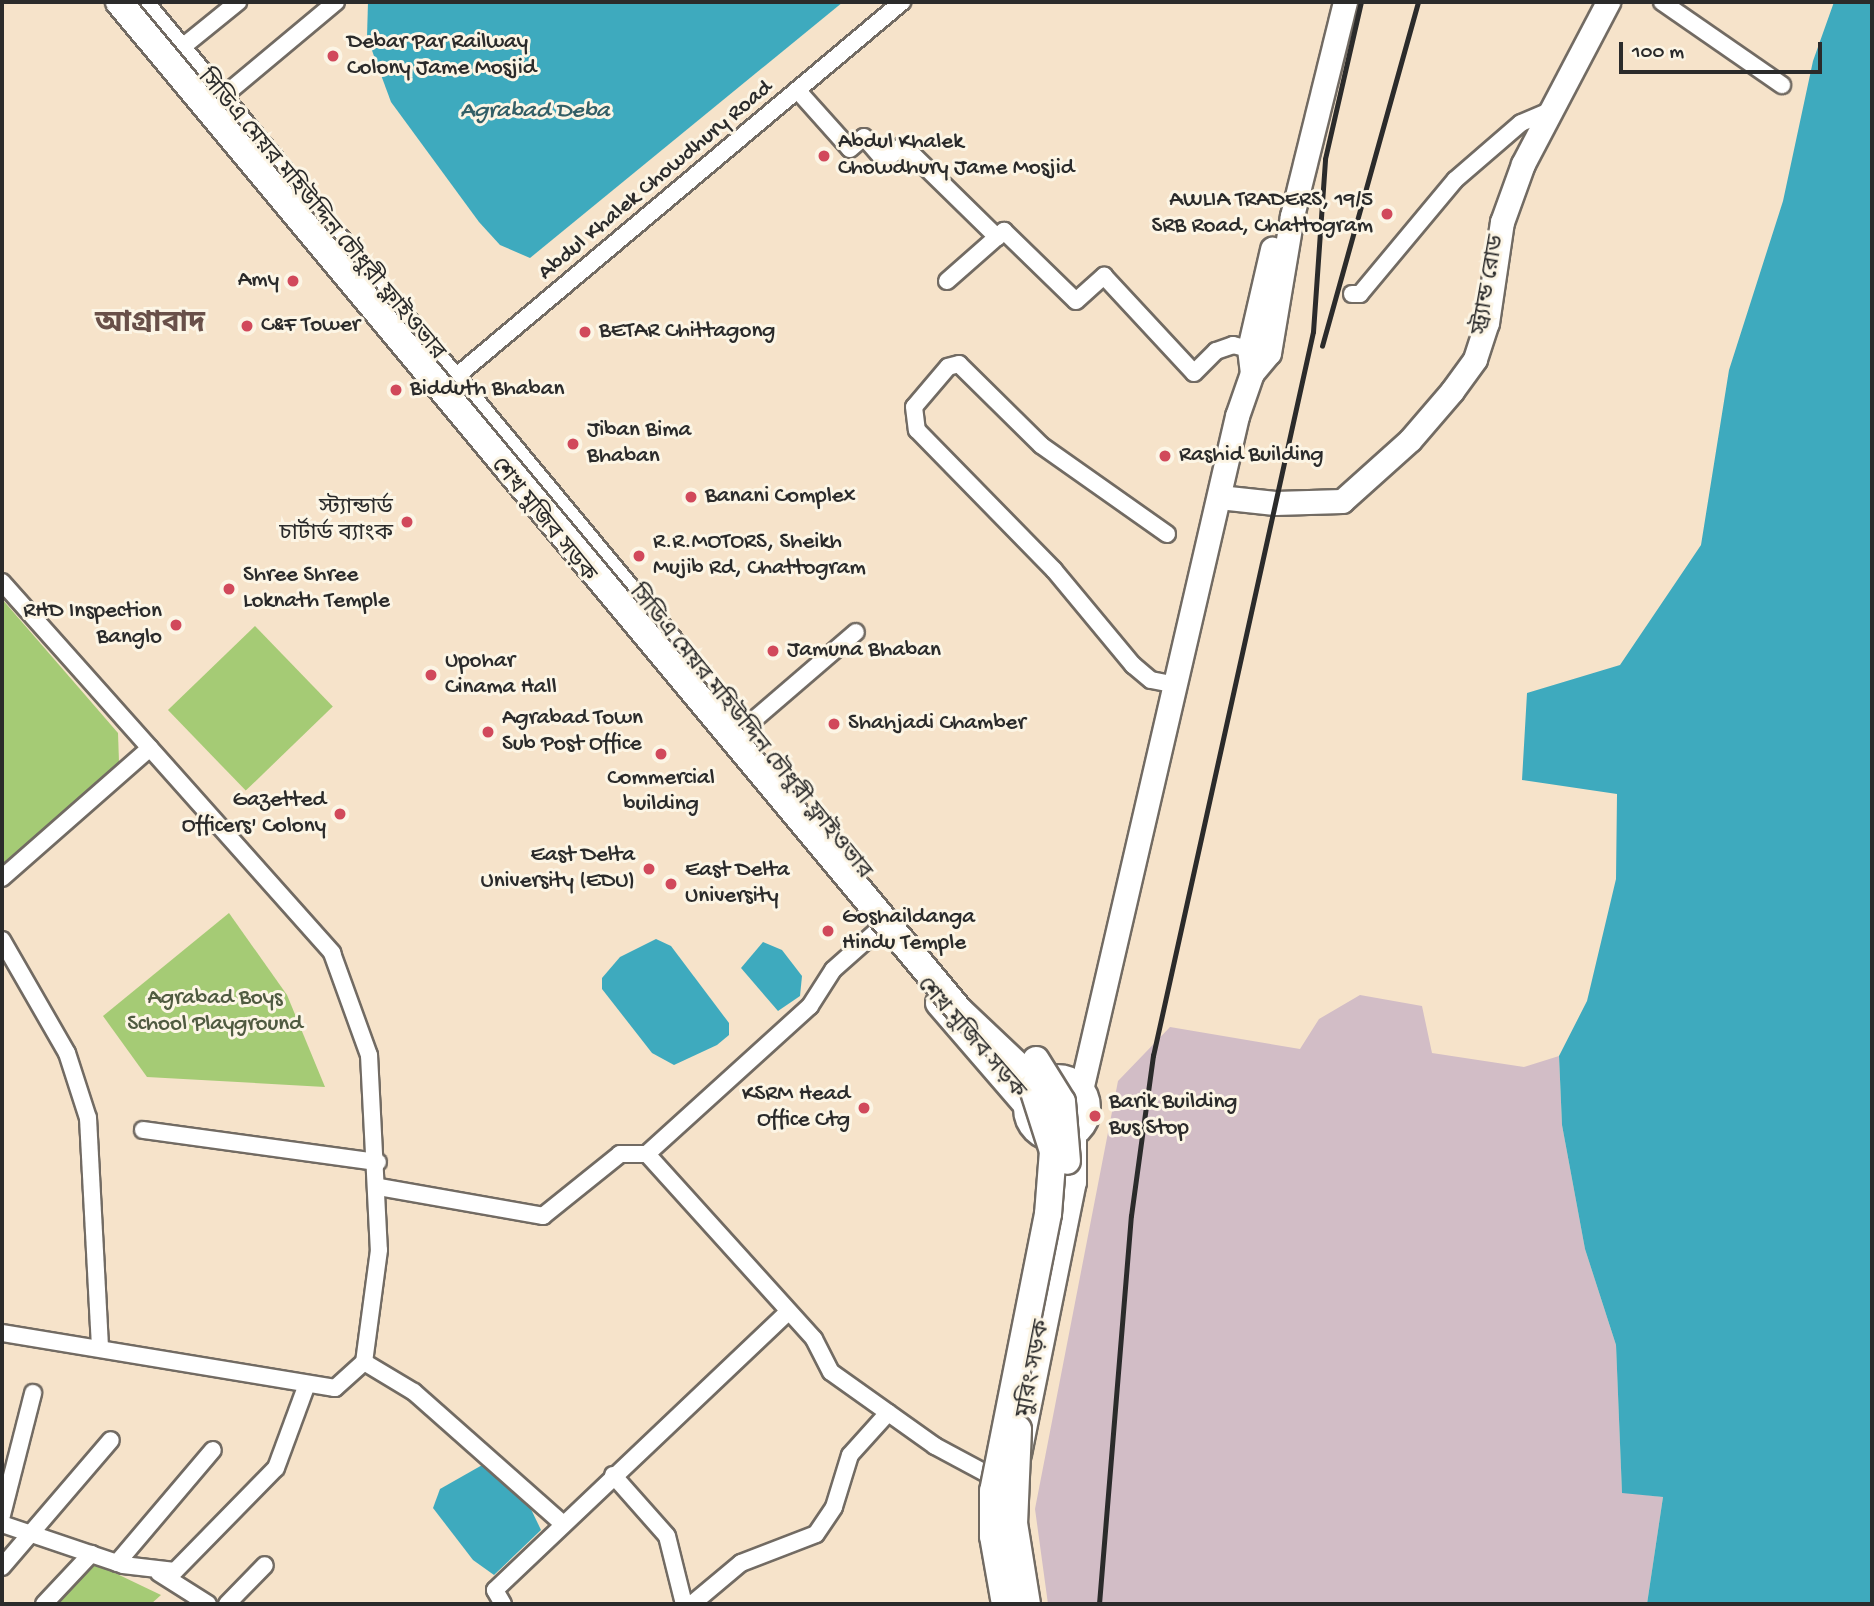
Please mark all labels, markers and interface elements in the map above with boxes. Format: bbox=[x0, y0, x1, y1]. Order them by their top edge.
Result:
scale bar bbox=[1622, 28, 1825, 72]
place label: Debar Par Railway Colony Jame Mosjid bbox=[347, 29, 536, 83]
text: 100 m bbox=[1632, 41, 1684, 66]
marker: Debar Par Railway Colony Jame Mosjid bbox=[325, 48, 341, 64]
street label: সিডিএ মেয়র মহিউদ্দিন চৌধুরী ফ্লাইওভার bbox=[190, 65, 450, 367]
street label: Abdul Khalek Chowdhury Road bbox=[533, 75, 779, 287]
water label: Agrabad Deba bbox=[460, 98, 610, 126]
place label: Abdul Khalek Chowdhury Jame Mosjid bbox=[838, 129, 1074, 183]
marker: Abdul Khalek Chowdhury Jame Mosjid bbox=[816, 148, 832, 164]
place label: AWLIA TRADERS, 19/5 SRB Road, Chattogram bbox=[1152, 187, 1373, 241]
marker: AWLIA TRADERS, 19/5 SRB Road, Chattogram bbox=[1379, 206, 1395, 222]
street label: স্ট্র্যান্ড রোড bbox=[1468, 233, 1512, 337]
place label: Amy bbox=[238, 267, 279, 295]
marker: Amy bbox=[285, 273, 301, 289]
district label: আগ্রাবাদ bbox=[95, 308, 205, 344]
place label: C&F Tower bbox=[261, 312, 360, 340]
marker: C&F Tower bbox=[239, 318, 255, 334]
place label: BETAR Chittagong bbox=[599, 318, 775, 346]
marker: BETAR Chittagong bbox=[577, 324, 593, 340]
place label: Bidduth Bhaban bbox=[410, 376, 564, 404]
marker: Bidduth Bhaban bbox=[388, 382, 404, 398]
place label: Jiban Bima Bhaban bbox=[587, 417, 691, 471]
marker: Jiban Bima Bhaban bbox=[565, 436, 581, 452]
place label: Rashid Building bbox=[1179, 442, 1324, 470]
marker: Rashid Building bbox=[1157, 448, 1173, 464]
street label: শেখ মুজিব সড়ক bbox=[483, 453, 601, 589]
place label: Banani Complex bbox=[705, 483, 856, 511]
marker: Banani Complex bbox=[683, 489, 699, 505]
place label: স্ট্যান্ডার্ড চার্টার্ড ব্যাংক bbox=[279, 495, 393, 549]
marker: স্ট্যান্ডার্ড চার্টার্ড ব্যাংক bbox=[399, 514, 415, 530]
place label: R.R.MOTORS, Sheikh Mujib Rd, Chattogram bbox=[653, 529, 866, 583]
marker: R.R.MOTORS, Sheikh Mujib Rd, Chattogram bbox=[631, 548, 647, 564]
place label: Shree Shree Loknath Temple bbox=[243, 562, 390, 616]
street label: সিডিএ মেয়র মহিউদ্দিন চৌধুরী ফ্লাইওভার bbox=[622, 580, 876, 886]
marker: Shree Shree Loknath Temple bbox=[221, 581, 237, 597]
place label: RHD Inspection Banglo bbox=[23, 598, 162, 652]
marker: RHD Inspection Banglo bbox=[168, 617, 184, 633]
place label: Jamuna Bhaban bbox=[787, 637, 941, 665]
marker: Jamuna Bhaban bbox=[765, 643, 781, 659]
place label: Upohar Cinama Hall bbox=[445, 648, 557, 702]
marker: Upohar Cinama Hall bbox=[423, 667, 439, 683]
place label: Agrabad Town Sub Post Office bbox=[502, 705, 643, 759]
place label: Shahjadi Chamber bbox=[848, 710, 1026, 738]
marker: Shahjadi Chamber bbox=[826, 716, 842, 732]
marker: Agrabad Town Sub Post Office bbox=[480, 724, 496, 740]
marker: Commercial building bbox=[653, 746, 669, 762]
place label: Commercial building bbox=[607, 765, 715, 819]
place label: Gazetted Officers' Colony bbox=[182, 787, 326, 841]
marker: Gazetted Officers' Colony bbox=[332, 806, 348, 822]
place label: East Delta University (EDU) bbox=[480, 842, 635, 896]
place label: East Delta University bbox=[685, 857, 789, 911]
marker: East Delta University (EDU) bbox=[641, 861, 657, 877]
marker: East Delta University bbox=[663, 876, 679, 892]
place label: Goshaildanga Hindu Temple bbox=[842, 904, 975, 958]
marker: Goshaildanga Hindu Temple bbox=[820, 923, 836, 939]
street label: শেখ মুজিব সড়ক bbox=[910, 973, 1030, 1105]
park label: Agrabad Boys School Playground bbox=[127, 985, 303, 1039]
place label: KSRM Head Office Ctg bbox=[742, 1081, 850, 1135]
place label: Barik Building Bus Stop bbox=[1109, 1089, 1237, 1143]
marker: KSRM Head Office Ctg bbox=[856, 1100, 872, 1116]
marker: Barik Building Bus Stop bbox=[1087, 1108, 1103, 1124]
street label: মুরিং সড়ক bbox=[1012, 1318, 1058, 1420]

